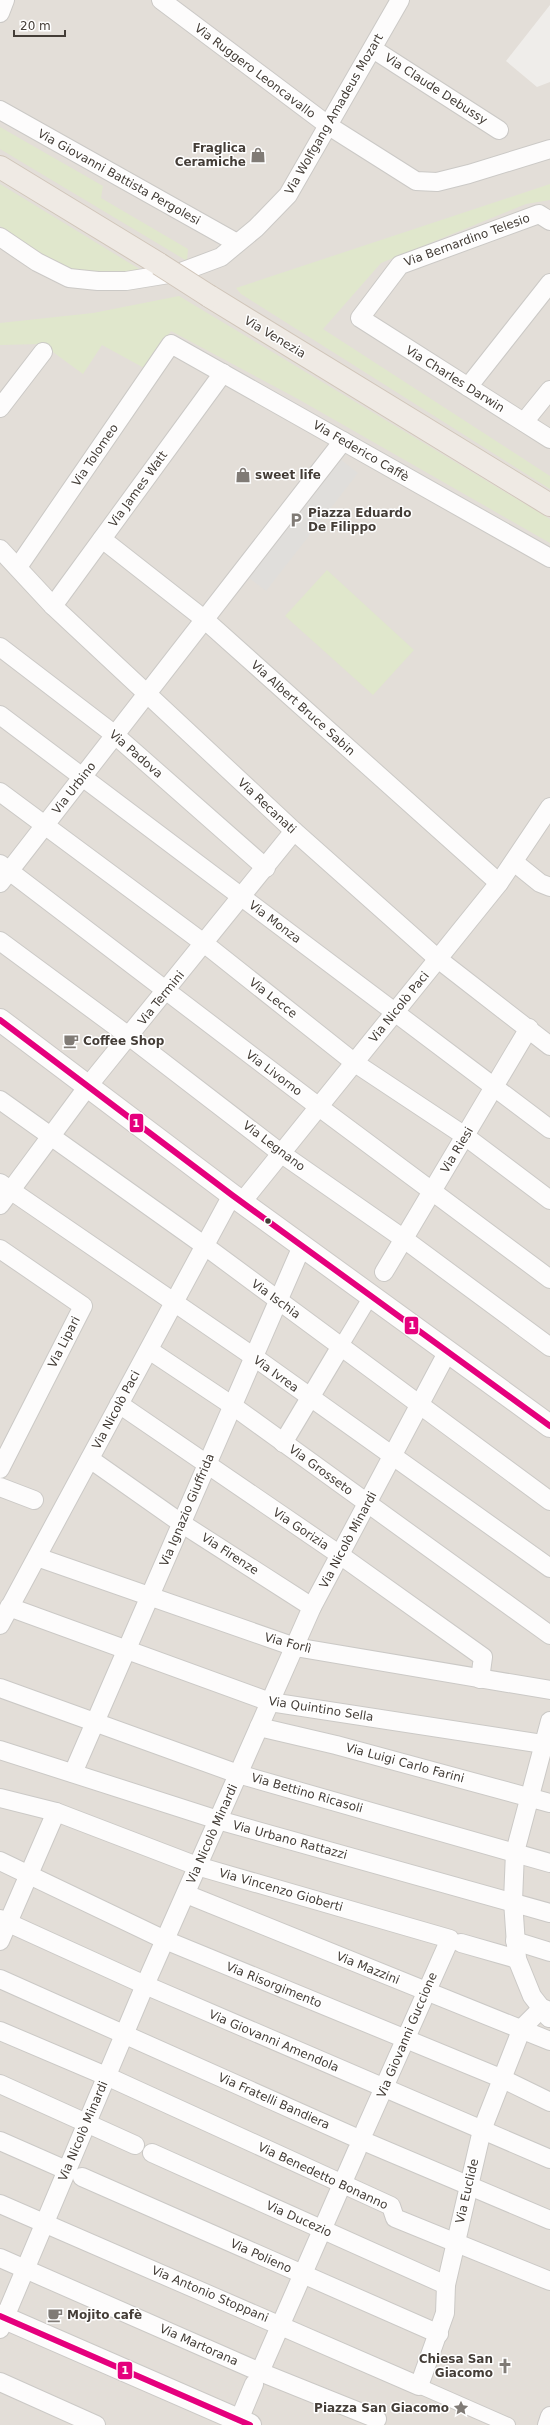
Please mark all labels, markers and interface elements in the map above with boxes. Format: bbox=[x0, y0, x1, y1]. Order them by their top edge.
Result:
scale bar bbox=[14, 12, 65, 38]
text: 20 m bbox=[20, 19, 51, 33]
street label: Via Ruggero Leoncavallo bbox=[192, 21, 318, 121]
street label: Via Wolfgang Amadeus Mozart bbox=[282, 31, 386, 197]
street label: Via Claude Debussy bbox=[382, 51, 490, 127]
street label: Via Giovanni Battista Pergolesi bbox=[35, 126, 203, 228]
place label: Fraglica Ceramiche bbox=[175, 141, 246, 169]
shop icon: Fraglica Ceramiche bbox=[249, 146, 267, 164]
street label: Via Bernardino Telesio bbox=[402, 211, 532, 269]
street label: Via Venezia bbox=[242, 313, 308, 361]
street label: Via Charles Darwin bbox=[403, 343, 507, 415]
street label: Via Federico Caffè bbox=[311, 418, 411, 484]
street label: Via Tolomeo bbox=[69, 421, 121, 489]
street label: Via James Watt bbox=[106, 448, 170, 530]
shop icon: sweet life bbox=[234, 466, 252, 484]
place label: sweet life bbox=[255, 468, 321, 482]
place label: Piazza Eduardo De Filippo bbox=[308, 506, 411, 534]
parking icon: Piazza Eduardo De Filippo bbox=[287, 511, 305, 529]
street label: Via Albert Bruce Sabin bbox=[248, 658, 358, 758]
street label: Via Padova bbox=[107, 727, 165, 781]
street label: Via Urbino bbox=[49, 759, 99, 817]
street label: Via Recanati bbox=[235, 775, 299, 837]
street label: Via Monza bbox=[246, 898, 304, 946]
street label: Via Termini bbox=[135, 968, 187, 1028]
street label: Via Nicolò Paci bbox=[366, 969, 432, 1045]
street label: Via Lecce bbox=[246, 975, 300, 1021]
cafe icon: Coffee Shop bbox=[62, 1032, 80, 1050]
place label: Coffee Shop bbox=[83, 1034, 165, 1048]
street label: Via Livorno bbox=[243, 1047, 305, 1099]
line badge: 1 bbox=[129, 1113, 144, 1133]
text: 1 bbox=[132, 1117, 140, 1130]
street label: Via Legnano bbox=[240, 1118, 308, 1174]
street label: Via Riesi bbox=[438, 1124, 476, 1176]
unlabelled marker bbox=[263, 1216, 273, 1226]
street label: Via Ischia bbox=[249, 1277, 303, 1321]
street label: Via Lipari bbox=[45, 1314, 83, 1370]
line badge: 1 bbox=[404, 1316, 419, 1335]
text: 1 bbox=[408, 1319, 416, 1332]
street label: Via Ivrea bbox=[251, 1353, 301, 1395]
street label: Via Nicolò Paci bbox=[89, 1368, 143, 1452]
street label: Via Grosseto bbox=[286, 1442, 356, 1498]
street label: Via Ignazio Giuffrida bbox=[157, 1452, 217, 1568]
street label: Via Nicolò Minardi bbox=[317, 1489, 379, 1591]
street label: Via Gorizia bbox=[270, 1505, 332, 1553]
street label: Via Firenze bbox=[199, 1530, 261, 1578]
street label: Via Forlì bbox=[263, 1630, 313, 1656]
street label: Via Quintino Sella bbox=[267, 1694, 375, 1724]
street label: Via Luigi Carlo Farini bbox=[344, 1740, 466, 1786]
street label: Via Bettino Ricasoli bbox=[250, 1770, 364, 1816]
street label: Via Nicolò Minardi bbox=[184, 1782, 240, 1886]
street label: Via Urbano Rattazzi bbox=[231, 1818, 349, 1862]
street label: Via Vincenzo Gioberti bbox=[217, 1866, 345, 1914]
street label: Via Mazzini bbox=[334, 1949, 402, 1987]
street label: Via Risorgimento bbox=[224, 1959, 324, 2011]
street label: Via Giovanni Guccione bbox=[374, 1970, 440, 2100]
street label: Via Giovanni Amendola bbox=[207, 2007, 341, 2075]
street label: Via Fratelli Bandiera bbox=[216, 2070, 332, 2132]
street label: Via Nicolò Minardi bbox=[56, 2079, 110, 2183]
street label: Via Benedetto Bonanno bbox=[256, 2140, 390, 2212]
street label: Via Euclide bbox=[453, 2157, 481, 2225]
street label: Via Ducezio bbox=[264, 2198, 334, 2240]
street label: Via Polieno bbox=[228, 2236, 294, 2276]
street label: Via Antonio Stoppani bbox=[149, 2263, 271, 2325]
cafe icon: Mojito cafè bbox=[46, 2306, 64, 2324]
place label: Mojito cafè bbox=[67, 2308, 142, 2322]
street label: Via Martorana bbox=[158, 2321, 240, 2369]
place label: Chiesa San Giacomo bbox=[419, 2352, 493, 2380]
church icon: Chiesa San Giacomo bbox=[496, 2357, 514, 2375]
line badge: 1 bbox=[117, 2361, 133, 2380]
text: 1 bbox=[121, 2364, 129, 2377]
place icon: Piazza San Giacomo bbox=[452, 2399, 470, 2417]
place label: Piazza San Giacomo bbox=[314, 2401, 449, 2415]

